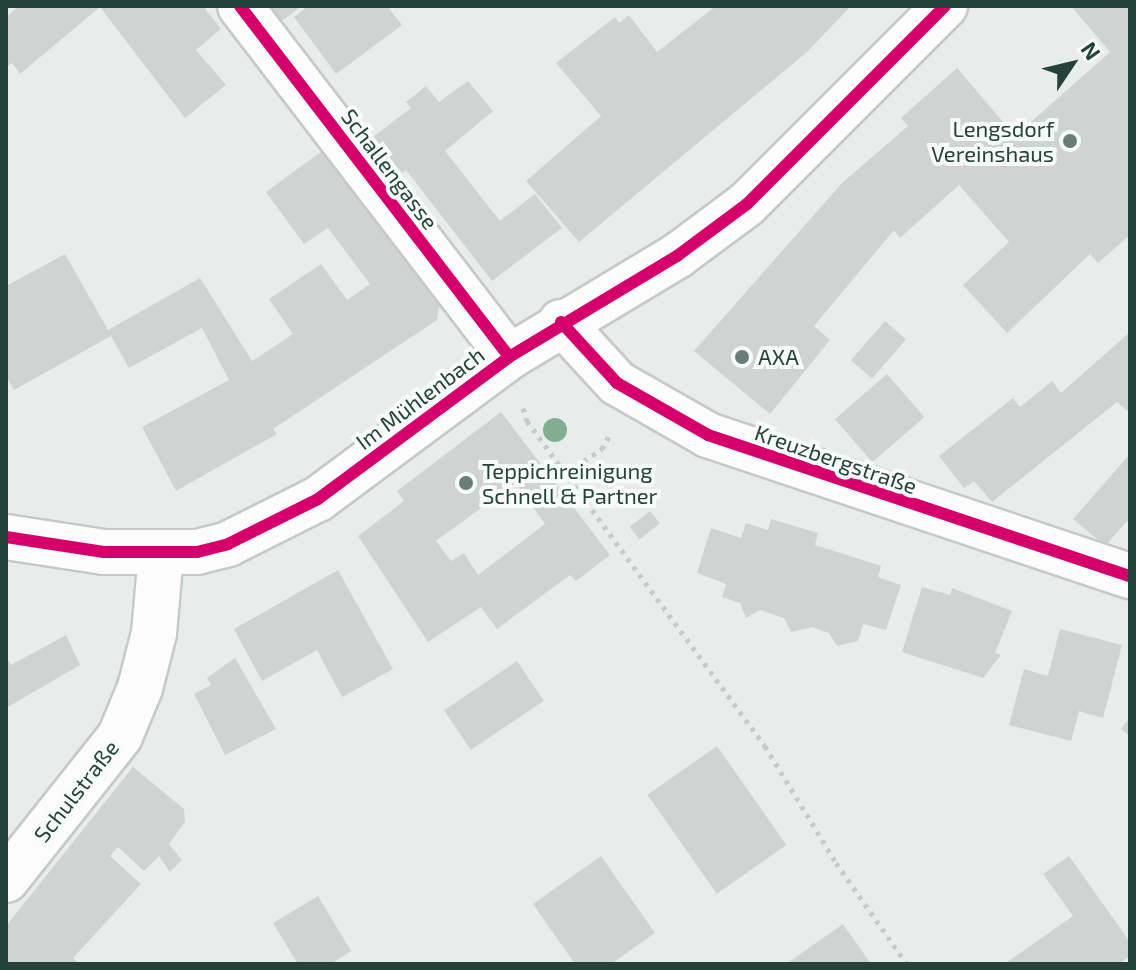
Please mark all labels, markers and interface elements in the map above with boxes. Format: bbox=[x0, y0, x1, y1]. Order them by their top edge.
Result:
north arrow bbox=[1032, 24, 1112, 104]
text: N bbox=[1076, 36, 1107, 64]
street label: Schallengasse bbox=[336, 104, 444, 234]
place label: Lengsdorf Vereinshaus bbox=[931, 115, 1054, 166]
marker: Lengsdorf Vereinshaus bbox=[1061, 132, 1079, 150]
street label: Im Mühlenbach bbox=[351, 341, 489, 455]
place label: AXA bbox=[758, 344, 799, 370]
marker: AXA bbox=[733, 348, 751, 366]
street label: Kreuzbergstraße bbox=[752, 419, 920, 499]
place label: Teppichreinigung Schnell & Partner bbox=[482, 457, 658, 508]
marker: Teppichreinigung Schnell & Partner bbox=[457, 474, 475, 492]
street label: Schulstraße bbox=[28, 735, 124, 847]

